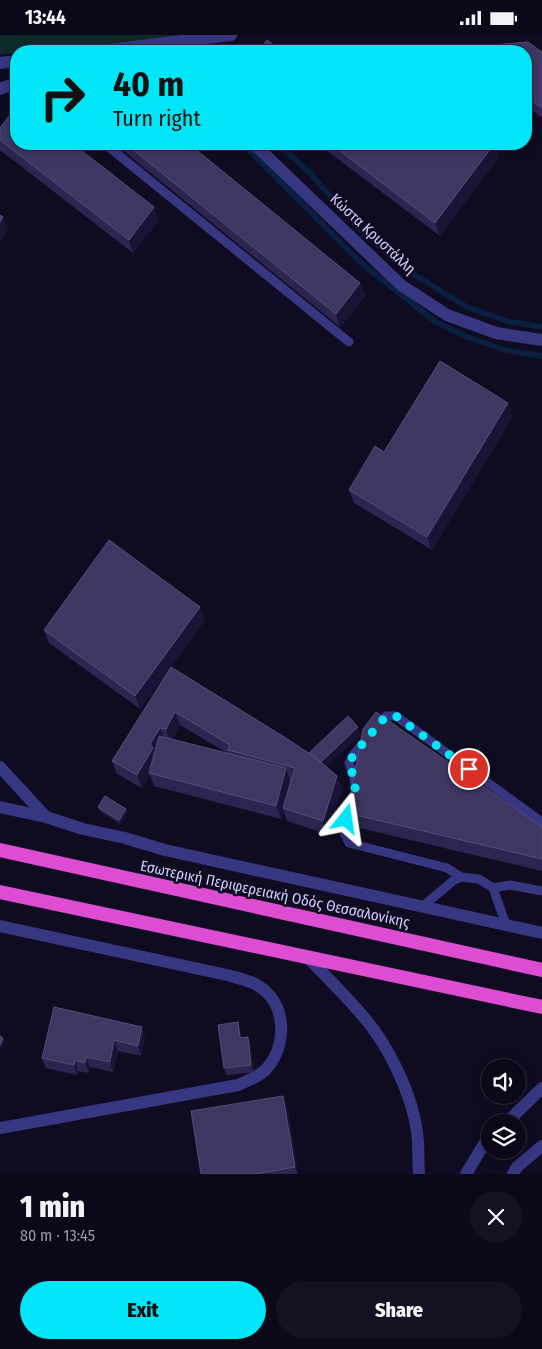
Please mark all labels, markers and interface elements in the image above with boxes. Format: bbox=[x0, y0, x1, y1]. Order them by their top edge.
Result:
text: 13:44 bbox=[25, 6, 66, 29]
text: 40 m bbox=[113, 63, 184, 105]
icon: right bbox=[30, 65, 95, 130]
text: Turn right bbox=[113, 105, 201, 132]
street label: Κώστα Κρυστάλλη bbox=[327, 190, 419, 278]
pin bbox=[448, 748, 490, 790]
icon: arrive bbox=[455, 755, 483, 783]
position arrow bbox=[319, 792, 371, 844]
street label: Εσωτερική Περιφερειακή Οδός Θεσσαλονίκης bbox=[139, 857, 412, 932]
map controls bbox=[481, 1059, 526, 1159]
button: sound bbox=[481, 1059, 526, 1104]
button: layers bbox=[481, 1114, 526, 1159]
text: 1 min bbox=[20, 1189, 85, 1225]
button: close bbox=[470, 1191, 522, 1243]
text: 80 m · 13:45 bbox=[20, 1226, 95, 1245]
button: Exit bbox=[20, 1281, 266, 1339]
button: Share bbox=[276, 1281, 522, 1339]

